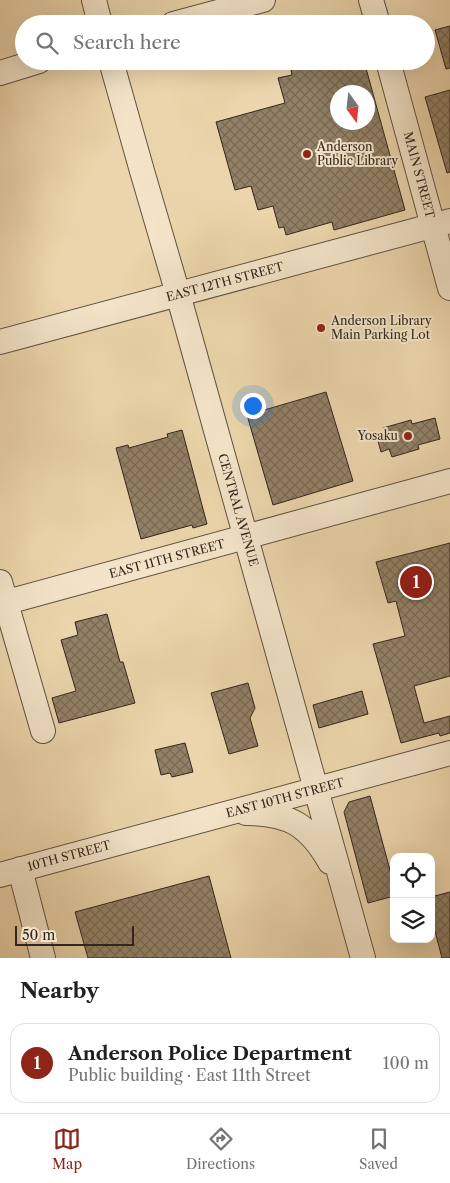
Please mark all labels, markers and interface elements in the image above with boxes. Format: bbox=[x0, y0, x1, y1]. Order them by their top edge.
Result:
search box bbox=[15, 15, 435, 70]
icon: search bbox=[33, 29, 61, 57]
text: Search here bbox=[73, 31, 181, 54]
north arrow bbox=[330, 85, 375, 130]
street label: MAIN STREET bbox=[401, 130, 438, 220]
place label: Anderson Public Library bbox=[316, 139, 398, 168]
marker: Anderson Public Library bbox=[301, 148, 313, 160]
street label: EAST 12TH STREET bbox=[164, 259, 285, 304]
place label: Anderson Library Main Parking Lot bbox=[330, 313, 432, 342]
marker: Anderson Library Main Parking Lot bbox=[315, 322, 327, 334]
your location bbox=[240, 393, 266, 419]
place label: Yosaku bbox=[357, 428, 399, 443]
marker: Yosaku bbox=[402, 430, 414, 442]
street label: CENTRAL AVENUE bbox=[215, 452, 262, 568]
street label: EAST 11TH STREET bbox=[107, 536, 226, 581]
pin: 1 bbox=[400, 563, 432, 601]
street label: EAST 10TH STREET bbox=[224, 775, 346, 821]
street label: 10TH STREET bbox=[26, 837, 112, 874]
map controls bbox=[390, 853, 435, 943]
button: locate bbox=[390, 853, 435, 898]
button: layers bbox=[390, 898, 435, 943]
scale bar bbox=[15, 923, 134, 946]
text: 50 m bbox=[22, 926, 55, 944]
text: Nearby bbox=[20, 978, 99, 1003]
text: Anderson Police Department bbox=[68, 1042, 352, 1065]
text: 1 bbox=[33, 1053, 41, 1073]
text: 100 m bbox=[383, 1053, 429, 1073]
text: Public building · East 11th Street bbox=[68, 1065, 311, 1085]
tab: Map bbox=[52, 1125, 82, 1173]
tab: Directions bbox=[186, 1125, 255, 1173]
tab: Saved bbox=[359, 1125, 398, 1173]

